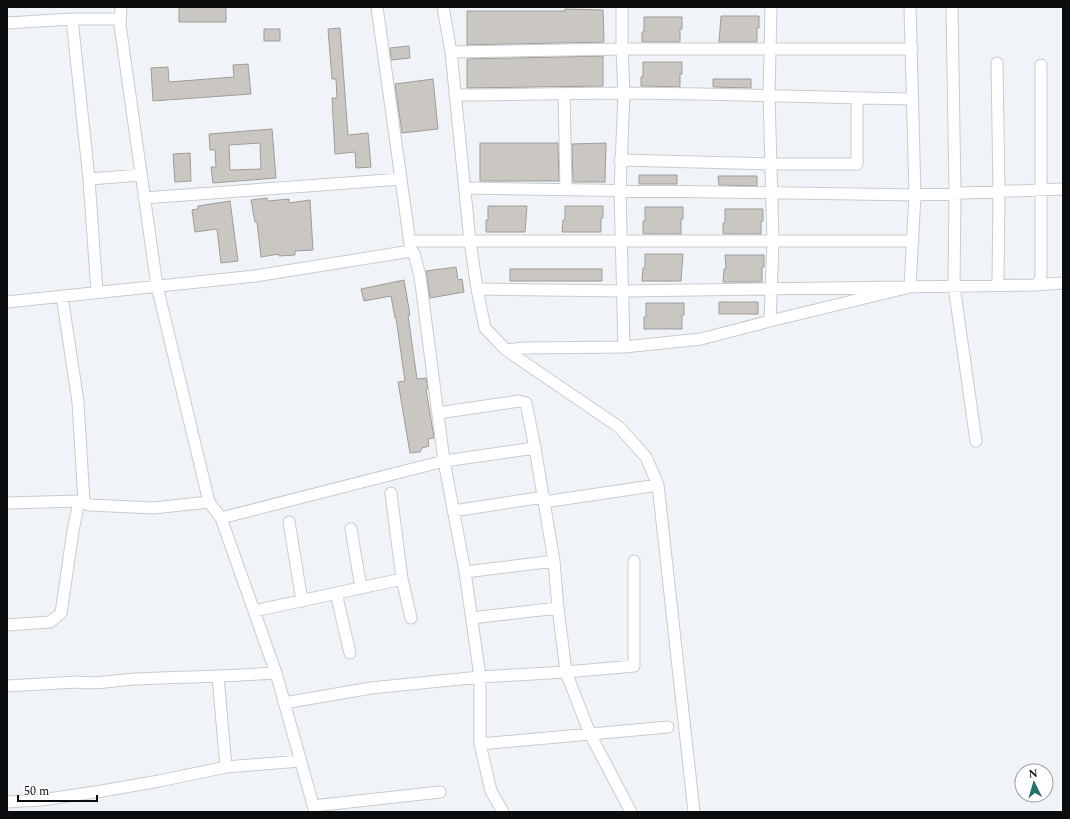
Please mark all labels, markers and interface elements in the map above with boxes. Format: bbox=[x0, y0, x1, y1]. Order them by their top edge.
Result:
north arrow bbox=[1014, 763, 1054, 803]
text: N bbox=[1028, 765, 1038, 782]
scale bar bbox=[18, 777, 97, 803]
text: 50 m bbox=[24, 782, 49, 801]

